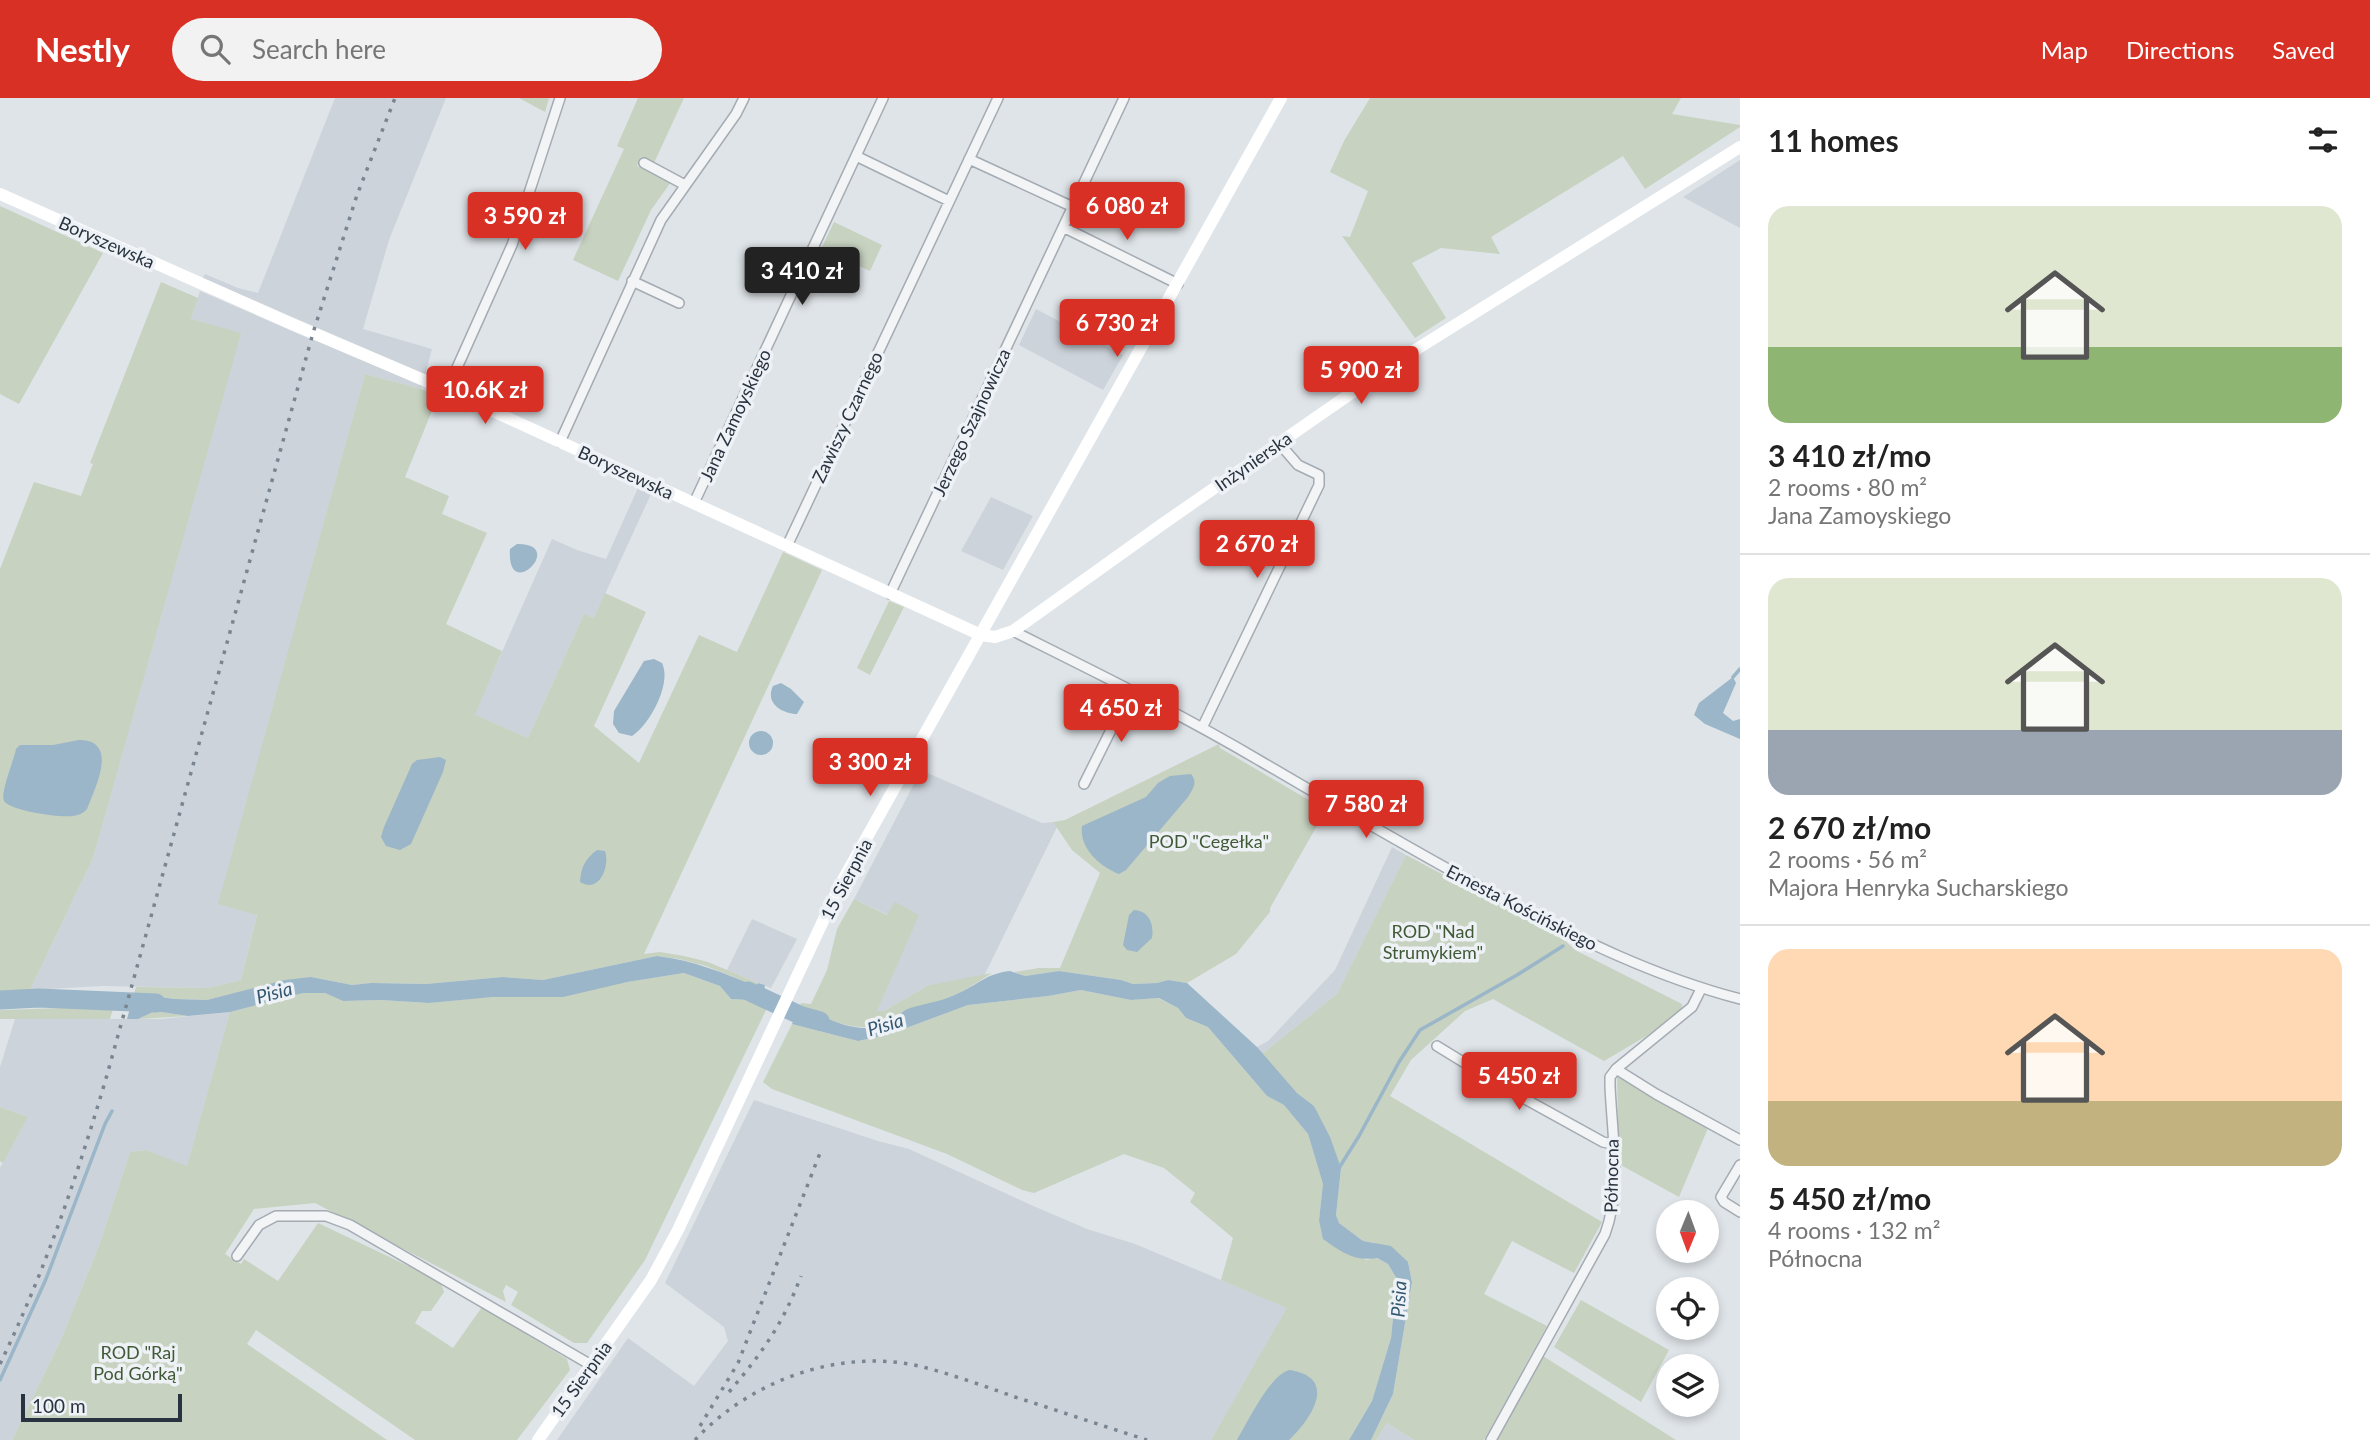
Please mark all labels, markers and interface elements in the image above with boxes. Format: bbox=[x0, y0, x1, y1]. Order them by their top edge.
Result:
search box bbox=[172, 18, 662, 81]
text: Nestly bbox=[35, 29, 130, 69]
icon: search bbox=[196, 30, 234, 68]
text: Search here bbox=[252, 33, 386, 65]
text: Map bbox=[2041, 35, 2088, 64]
text: Directions bbox=[2126, 35, 2234, 64]
text: Saved bbox=[2272, 35, 2335, 64]
icon: filters bbox=[2304, 121, 2342, 159]
text: 11 homes bbox=[1768, 122, 1899, 158]
pin: 6 080 zł bbox=[1055, 183, 1199, 242]
text: 6 080 zł bbox=[1086, 191, 1168, 219]
pin: 3 590 zł bbox=[453, 192, 597, 252]
text: 3 590 zł bbox=[484, 201, 566, 229]
street label: Boryszewska bbox=[56, 211, 158, 273]
pin: 3 410 zł bbox=[730, 248, 874, 307]
icon: home bbox=[1992, 252, 2118, 378]
text: 3 410 zł bbox=[761, 256, 843, 284]
pin: 6 730 zł bbox=[1045, 300, 1189, 359]
text: 6 730 zł bbox=[1076, 308, 1158, 336]
street label: Jana Zamoyskiego bbox=[695, 345, 775, 485]
street label: Jerzego Szajnowicza bbox=[927, 345, 1015, 499]
pin: 5 900 zł bbox=[1289, 346, 1433, 406]
street label: Zawiszy Czarnego bbox=[807, 348, 887, 486]
text: 5 900 zł bbox=[1320, 355, 1402, 383]
pin: 10.6K zł bbox=[413, 366, 557, 426]
text: 10.6K zł bbox=[443, 375, 527, 403]
street label: Inżynierska bbox=[1210, 427, 1296, 495]
text: 3 410 zł/mo bbox=[1768, 437, 1931, 473]
street label: Boryszewska bbox=[575, 440, 677, 504]
text: 2 rooms · 80 m² bbox=[1768, 473, 1927, 501]
text: Jana Zamoyskiego bbox=[1768, 501, 1951, 529]
pin: 2 670 zł bbox=[1185, 520, 1329, 580]
text: 2 670 zł bbox=[1216, 529, 1298, 557]
icon: home bbox=[1992, 624, 2118, 750]
pin: 4 650 zł bbox=[1049, 684, 1193, 744]
text: 4 650 zł bbox=[1080, 693, 1162, 721]
pin: 3 300 zł bbox=[798, 738, 942, 798]
text: 3 300 zł bbox=[829, 747, 911, 775]
pin: 7 580 zł bbox=[1294, 780, 1438, 840]
text: 7 580 zł bbox=[1325, 789, 1407, 817]
text: 2 670 zł/mo bbox=[1768, 809, 1931, 845]
park label: POD "Cegełka" bbox=[1149, 830, 1269, 852]
street label: 15 Sierpnia bbox=[815, 835, 877, 923]
text: 2 rooms · 56 m² bbox=[1768, 845, 1927, 873]
street label: Ernesta Kościńskiego bbox=[1443, 859, 1601, 955]
text: Majora Henryka Sucharskiego bbox=[1768, 873, 2069, 901]
park label: ROD "Nad Strumykiem" bbox=[1383, 920, 1483, 963]
water label: Pisia bbox=[253, 976, 295, 1008]
icon: home bbox=[1992, 995, 2118, 1121]
water label: Pisia bbox=[864, 1008, 906, 1040]
pin: 5 450 zł bbox=[1447, 1052, 1591, 1112]
text: 5 450 zł bbox=[1478, 1061, 1560, 1089]
street label: Północna bbox=[1599, 1139, 1623, 1213]
text: 5 450 zł/mo bbox=[1768, 1180, 1931, 1216]
north arrow bbox=[1656, 1200, 1718, 1264]
map controls bbox=[1656, 1200, 1719, 1417]
text: 4 rooms · 132 m² bbox=[1768, 1216, 1940, 1244]
text: Północna bbox=[1768, 1244, 1862, 1272]
button: locate bbox=[1656, 1277, 1719, 1340]
water label: Pisia bbox=[1386, 1280, 1410, 1318]
street label: 15 Sierpnia bbox=[546, 1337, 616, 1421]
park label: ROD "Raj Pod Górką" bbox=[93, 1341, 183, 1384]
button: layers bbox=[1656, 1354, 1719, 1417]
scale bar bbox=[21, 1391, 182, 1423]
text: 100 m bbox=[32, 1394, 86, 1417]

